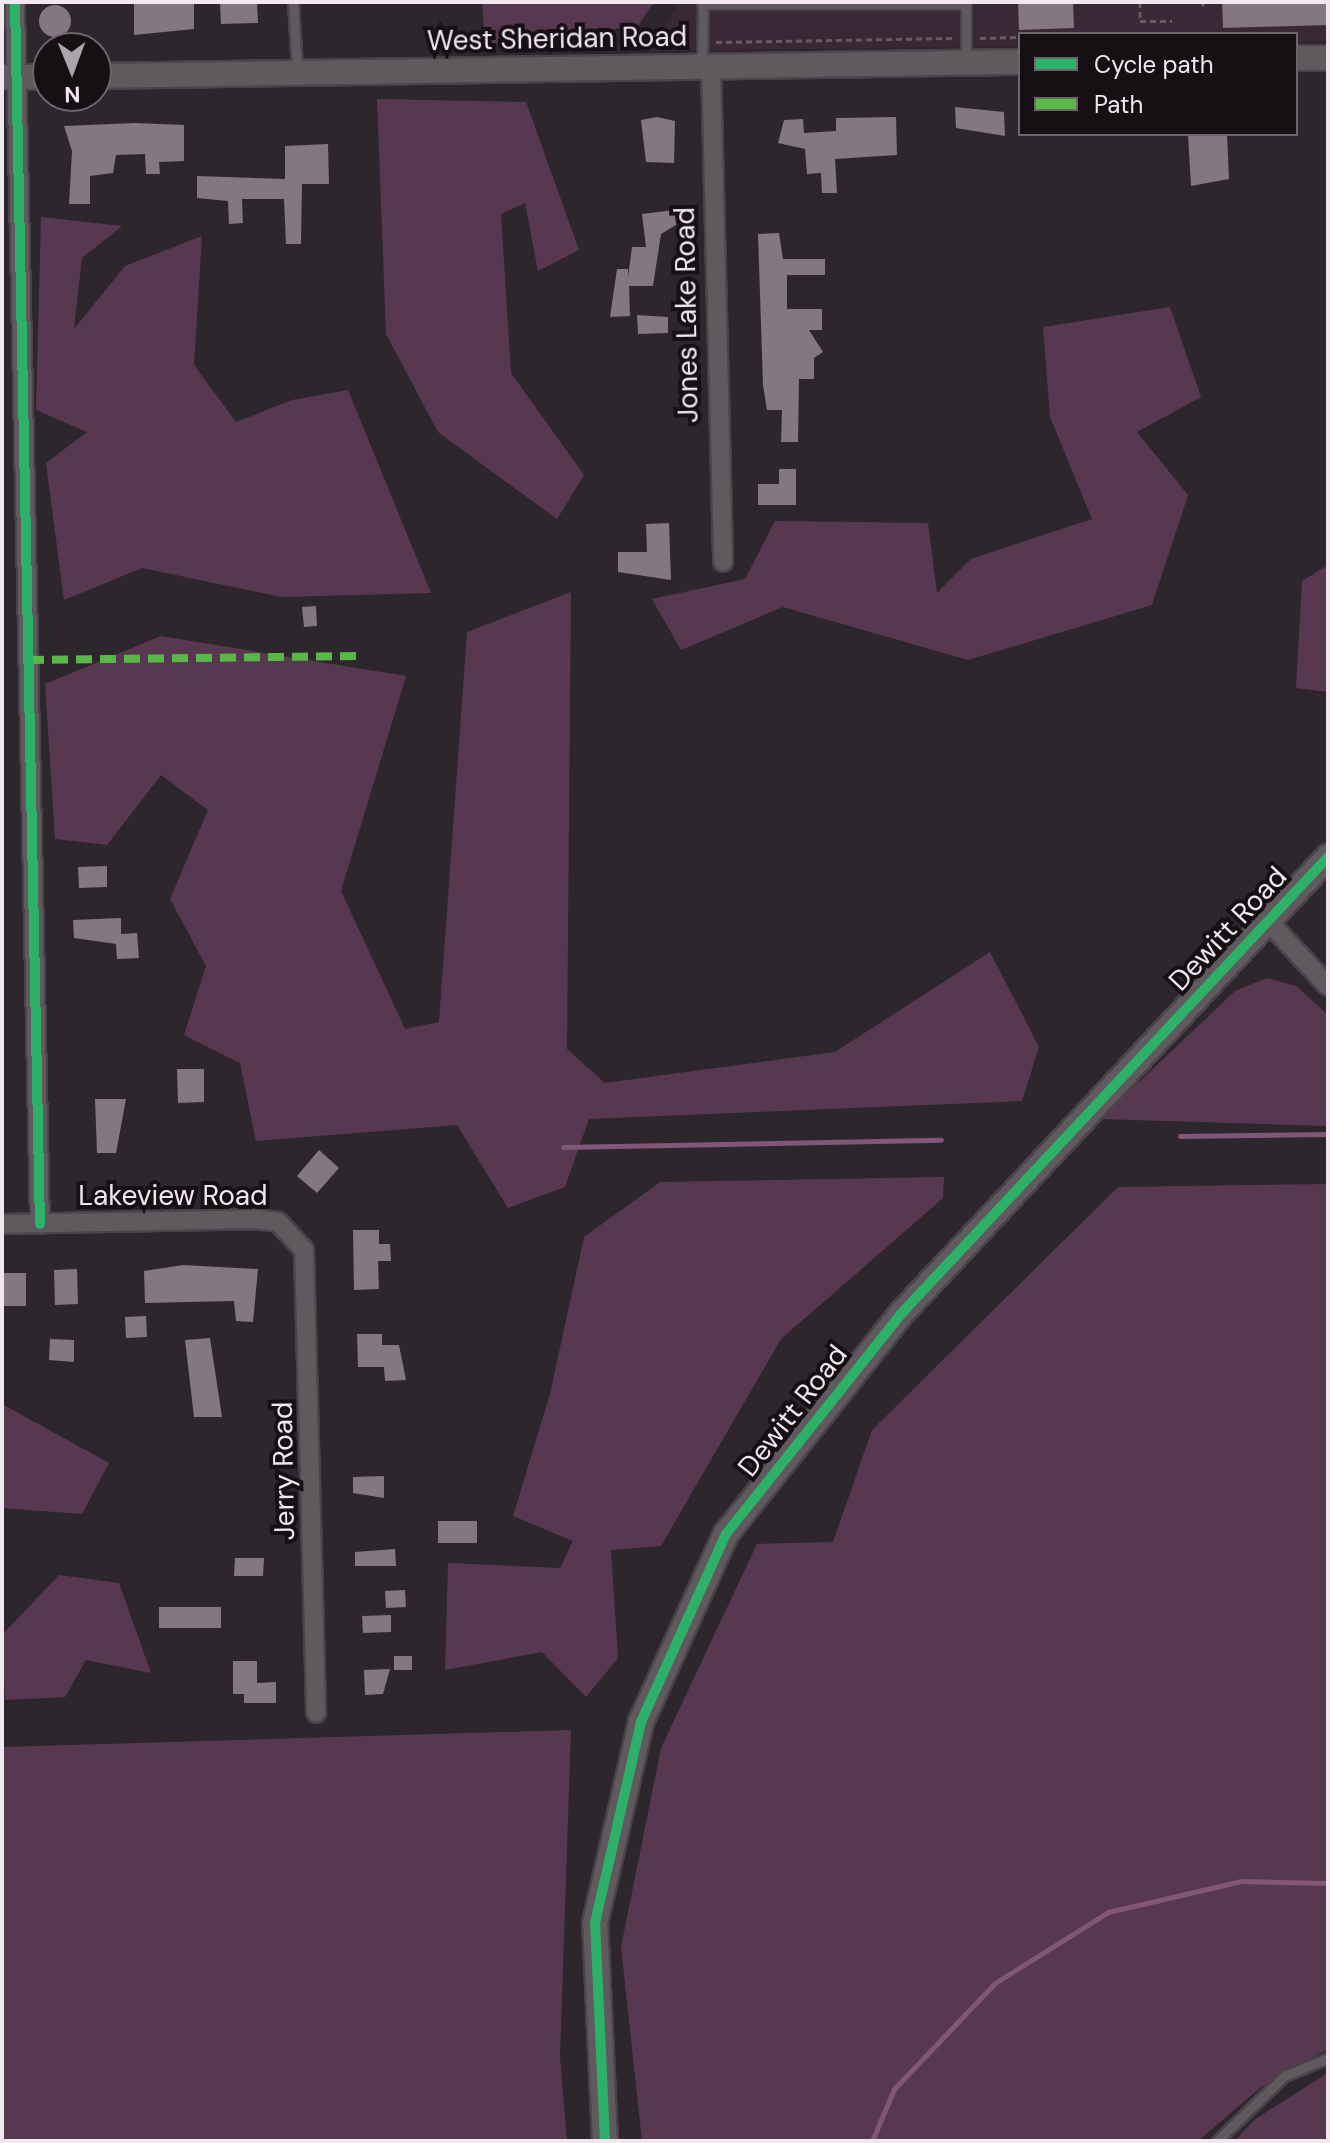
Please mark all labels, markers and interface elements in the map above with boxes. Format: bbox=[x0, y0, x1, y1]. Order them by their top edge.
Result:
street label: West Sheridan Road bbox=[427, 20, 687, 58]
north arrow bbox=[32, 32, 112, 112]
legend bbox=[1018, 32, 1298, 136]
text: Cycle path bbox=[1094, 49, 1213, 80]
text: N bbox=[64, 80, 81, 109]
text: Path bbox=[1094, 89, 1143, 120]
street label: Jones Lake Road bbox=[668, 207, 706, 423]
street label: Dewitt Road bbox=[1162, 860, 1294, 998]
street label: Lakeview Road bbox=[78, 1179, 268, 1213]
street label: Dewitt Road bbox=[731, 1339, 855, 1483]
street label: Jerry Road bbox=[266, 1401, 302, 1541]

